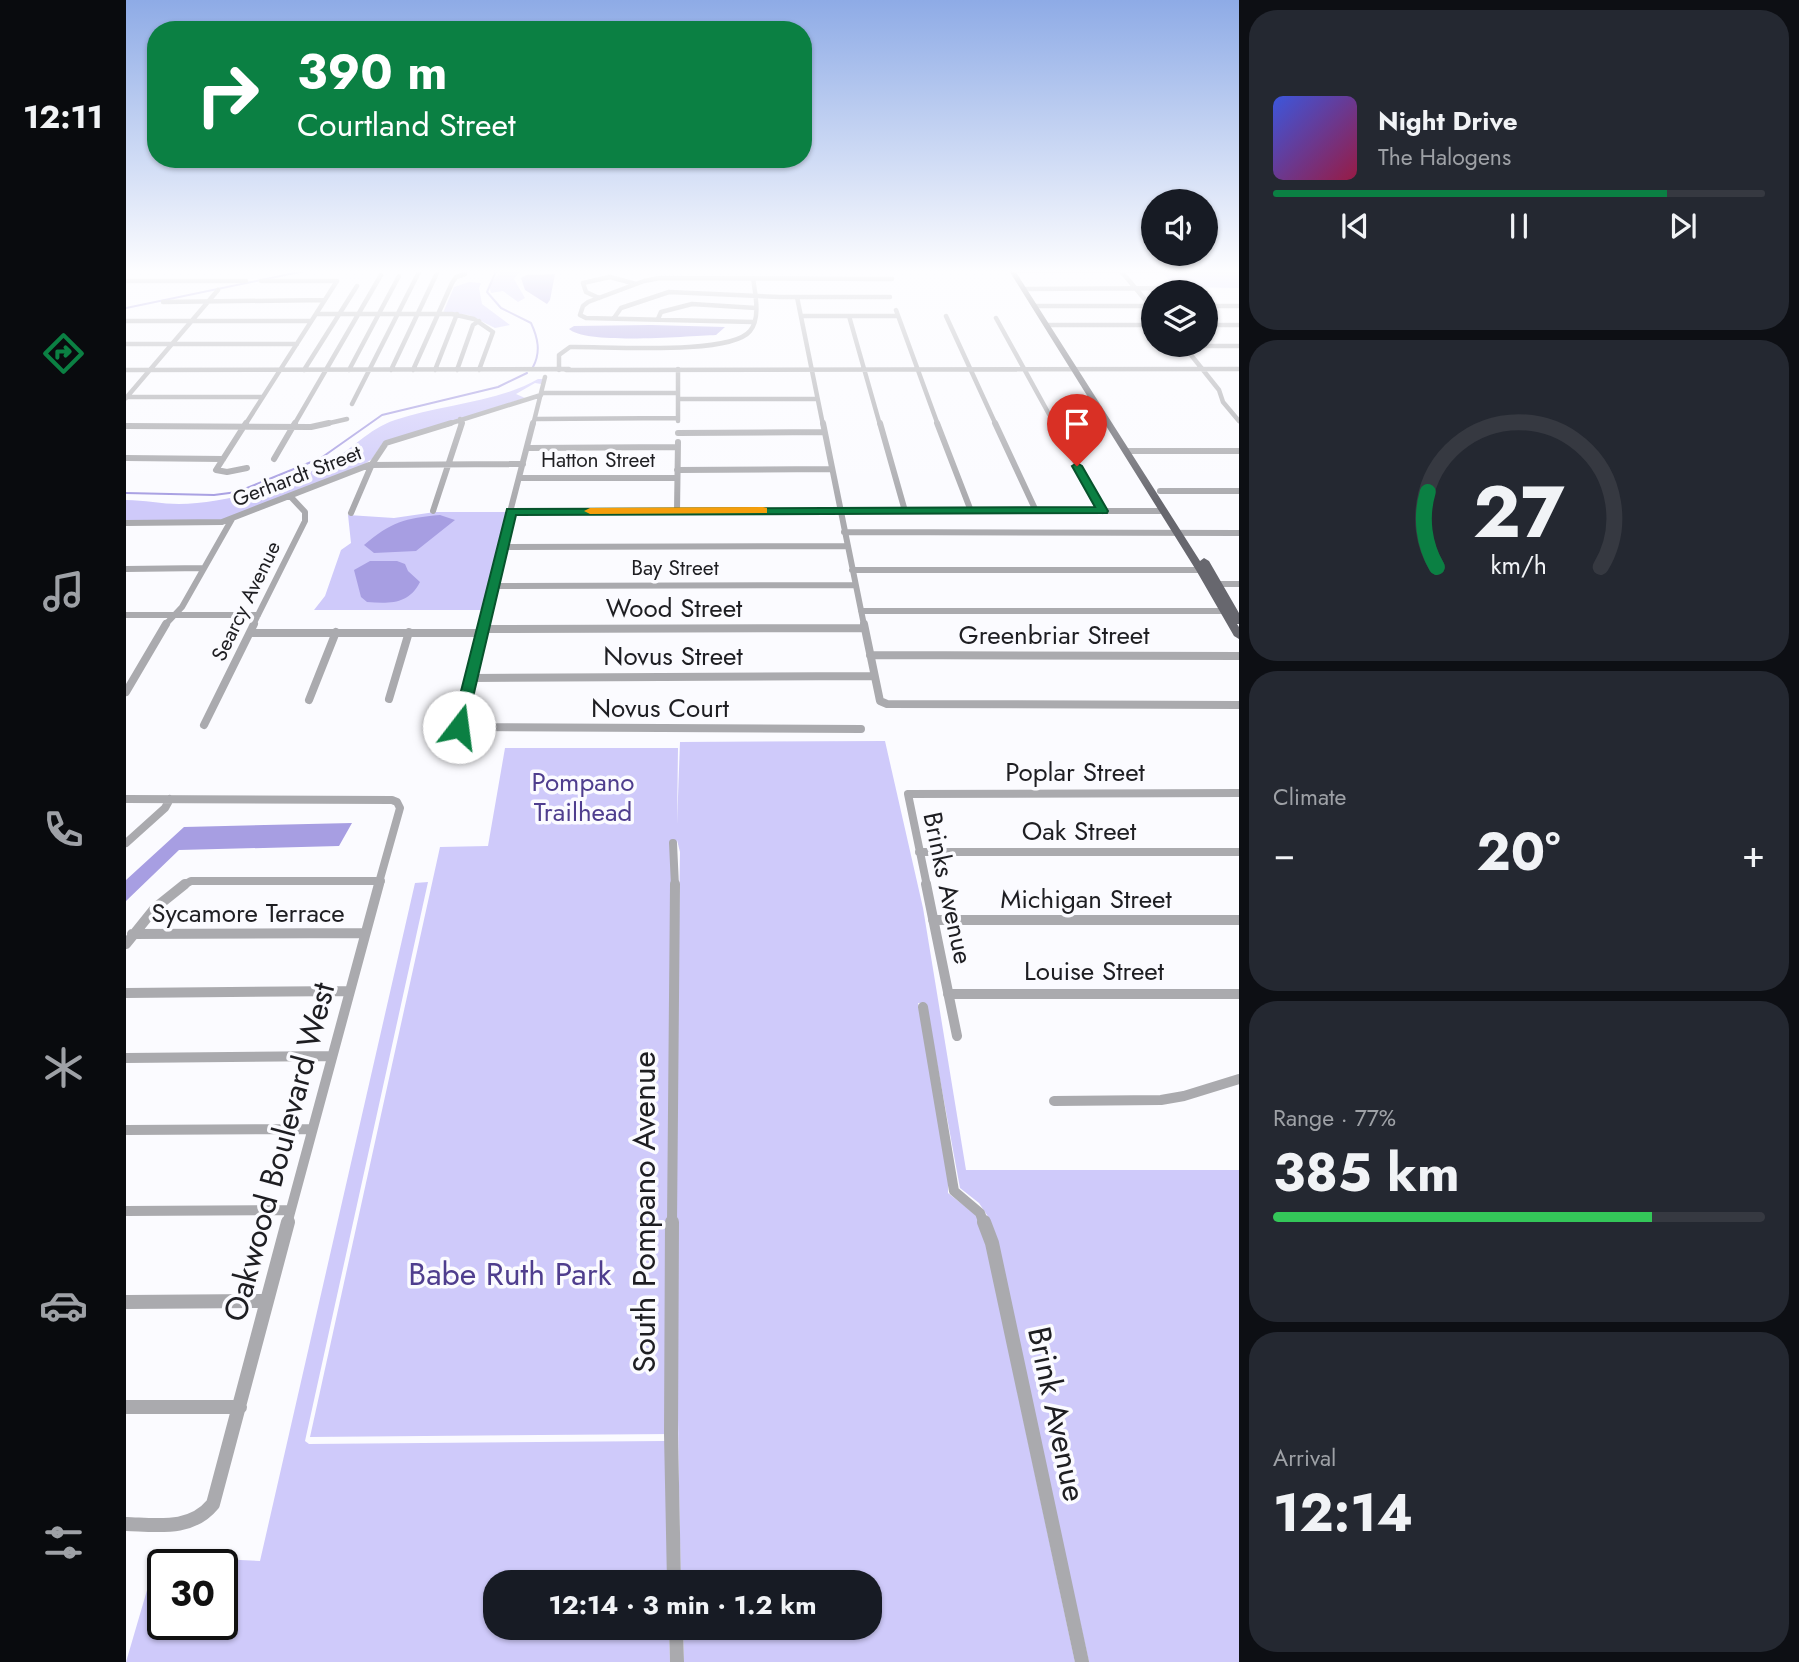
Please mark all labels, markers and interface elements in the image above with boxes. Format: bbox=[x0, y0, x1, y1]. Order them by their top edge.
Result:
text: 390 m bbox=[297, 37, 448, 107]
icon: right bbox=[182, 49, 273, 140]
text: 12:11 bbox=[23, 94, 103, 140]
text: Courtland Street bbox=[297, 102, 516, 148]
text: Night Drive bbox=[1378, 102, 1518, 140]
text: The Halogens bbox=[1378, 140, 1511, 174]
map controls bbox=[1141, 189, 1218, 357]
button: sound bbox=[1141, 189, 1218, 266]
icon: previous bbox=[1336, 207, 1374, 245]
icon: pause bbox=[1500, 207, 1538, 245]
icon: next bbox=[1664, 207, 1702, 245]
button: layers bbox=[1141, 280, 1218, 357]
icon: directions bbox=[39, 329, 88, 378]
pin bbox=[1047, 394, 1107, 466]
icon: arrive bbox=[1058, 405, 1096, 443]
street label: Gerhardt Street bbox=[228, 438, 366, 514]
street label: Hatton Street bbox=[541, 445, 655, 475]
text: 27 bbox=[1473, 459, 1565, 564]
street label: Searcy Avenue bbox=[204, 536, 288, 666]
text: km/h bbox=[1491, 546, 1547, 582]
street label: Bay Street bbox=[631, 553, 719, 583]
icon: music bbox=[39, 567, 88, 616]
street label: Wood Street bbox=[606, 589, 743, 627]
street label: Greenbriar Street bbox=[959, 616, 1150, 654]
street label: Novus Street bbox=[603, 637, 743, 675]
street label: Novus Court bbox=[591, 689, 730, 727]
position arrow bbox=[422, 690, 496, 764]
street label: Poplar Street bbox=[1005, 753, 1146, 791]
park label: Pompano Trailhead bbox=[531, 763, 635, 831]
text: Climate bbox=[1273, 780, 1346, 814]
icon: phone bbox=[39, 805, 88, 854]
street label: Brinks Avenue bbox=[913, 808, 983, 968]
street label: Oak Street bbox=[1022, 812, 1137, 850]
text: 20° bbox=[1477, 814, 1561, 890]
text: − bbox=[1273, 826, 1295, 881]
text: + bbox=[1742, 826, 1765, 881]
street label: Michigan Street bbox=[1000, 880, 1172, 918]
street label: Sycamore Terrace bbox=[151, 894, 345, 932]
street label: Louise Street bbox=[1024, 952, 1165, 990]
street label: Oakwood Boulevard West bbox=[212, 977, 346, 1327]
icon: climate bbox=[39, 1043, 88, 1092]
street label: South Pompano Avenue bbox=[621, 1051, 667, 1373]
text: Range · 77% bbox=[1273, 1101, 1396, 1135]
text: 385 km bbox=[1273, 1135, 1460, 1211]
park label: Babe Ruth Park bbox=[408, 1251, 613, 1297]
icon: car bbox=[39, 1281, 88, 1330]
street label: Brink Avenue bbox=[1016, 1322, 1098, 1506]
text: Arrival bbox=[1273, 1441, 1336, 1475]
text: 12:14 bbox=[1273, 1475, 1413, 1551]
icon: filters bbox=[39, 1518, 88, 1567]
speed limit sign: 30 bbox=[147, 1549, 238, 1640]
text: 12:14 · 3 min · 1.2 km bbox=[548, 1586, 817, 1624]

